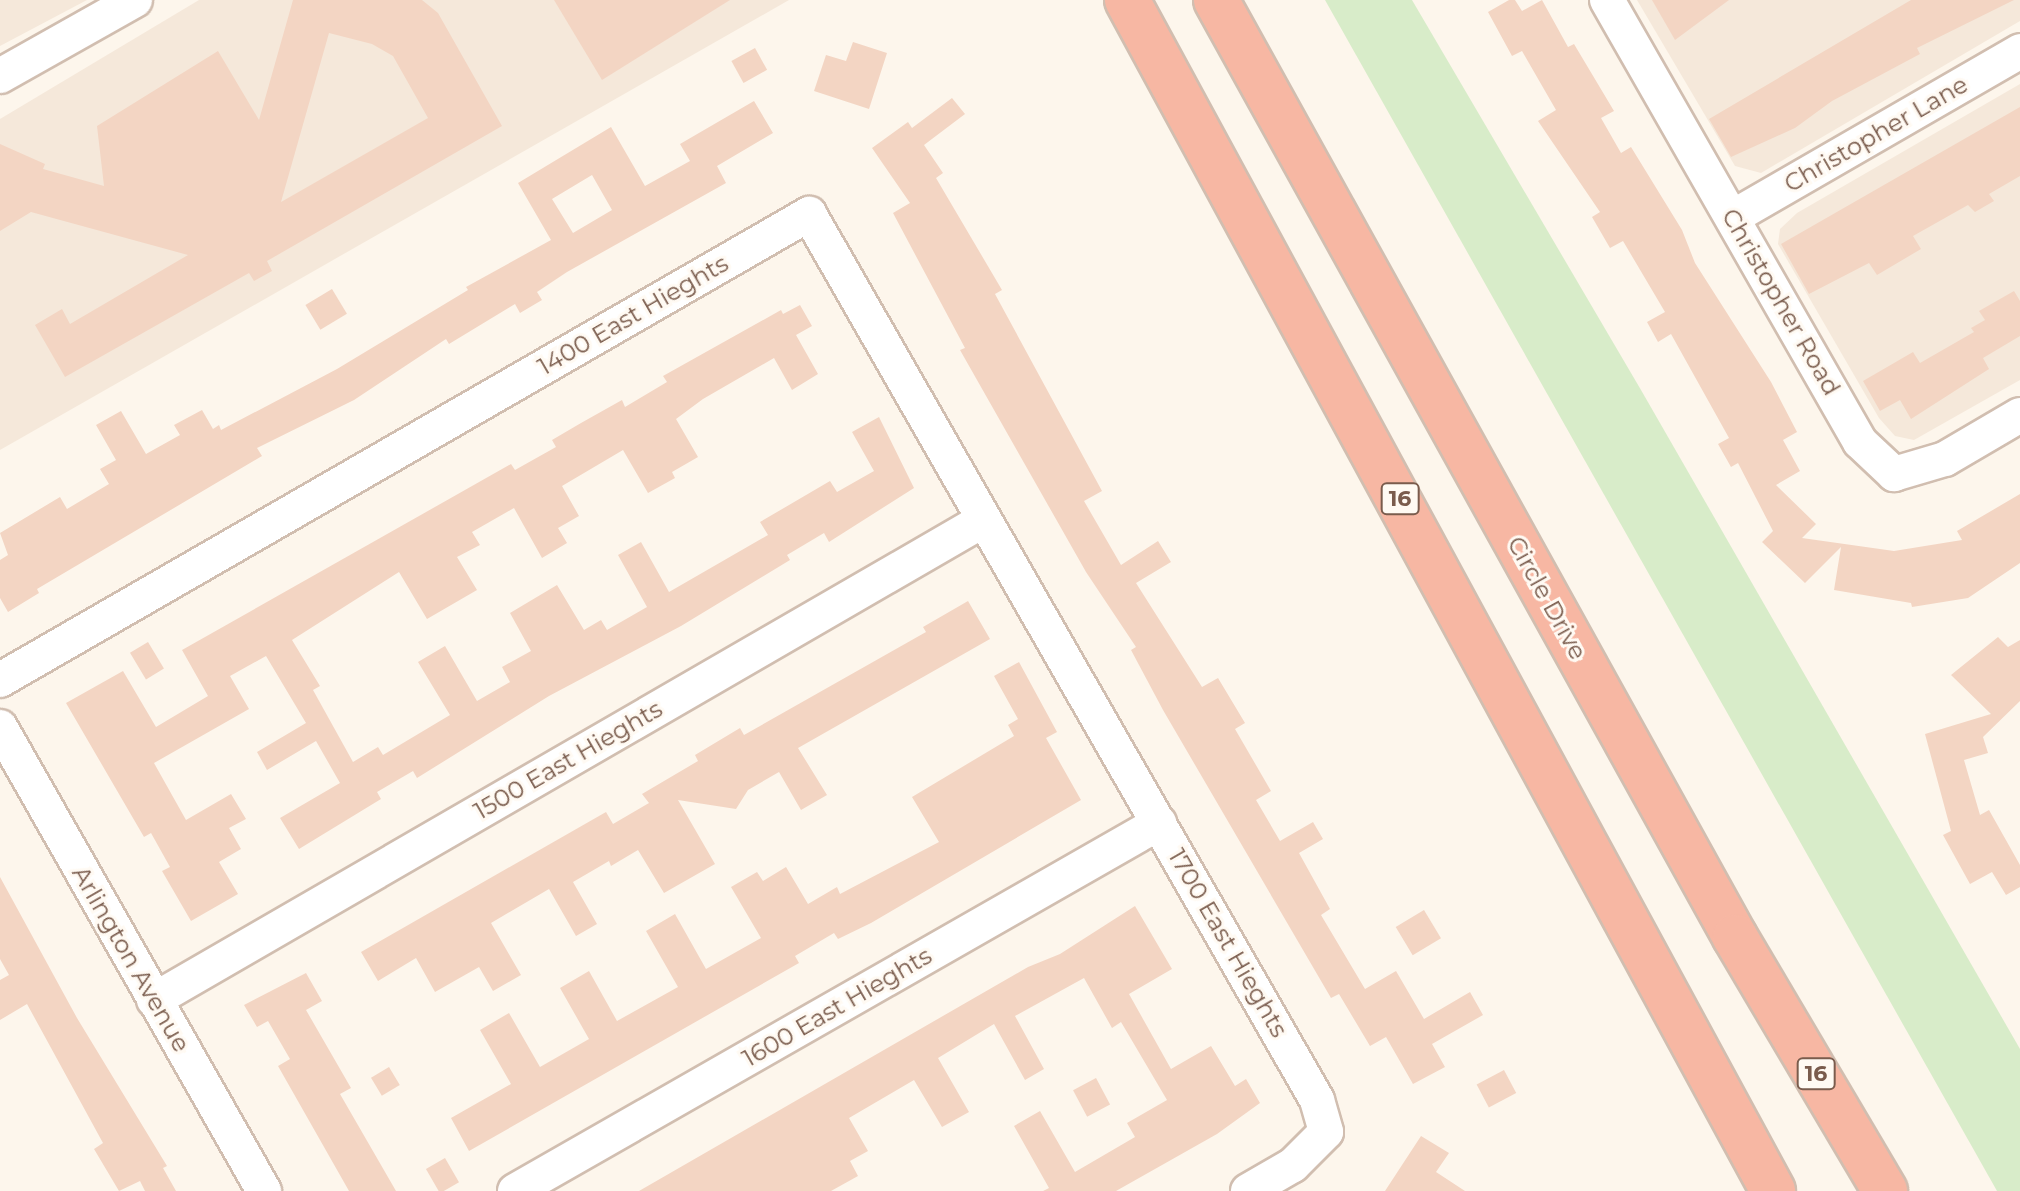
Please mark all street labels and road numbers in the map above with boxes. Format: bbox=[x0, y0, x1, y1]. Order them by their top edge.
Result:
street label: Christopher Lane bbox=[1779, 70, 1973, 198]
street label: Christopher Road bbox=[1716, 204, 1846, 400]
street label: 1400 East Hieghts bbox=[533, 249, 733, 381]
road number: 16 bbox=[1380, 481, 1420, 517]
street label: Circle Drive bbox=[1501, 531, 1593, 665]
street label: 1500 East Hieghts bbox=[469, 694, 667, 826]
street label: 1700 East Hieghts bbox=[1162, 844, 1294, 1042]
street label: Arlington Avenue bbox=[66, 861, 196, 1057]
street label: 1600 East Hieghts bbox=[737, 941, 937, 1073]
road number: 16 bbox=[1796, 1056, 1836, 1092]

